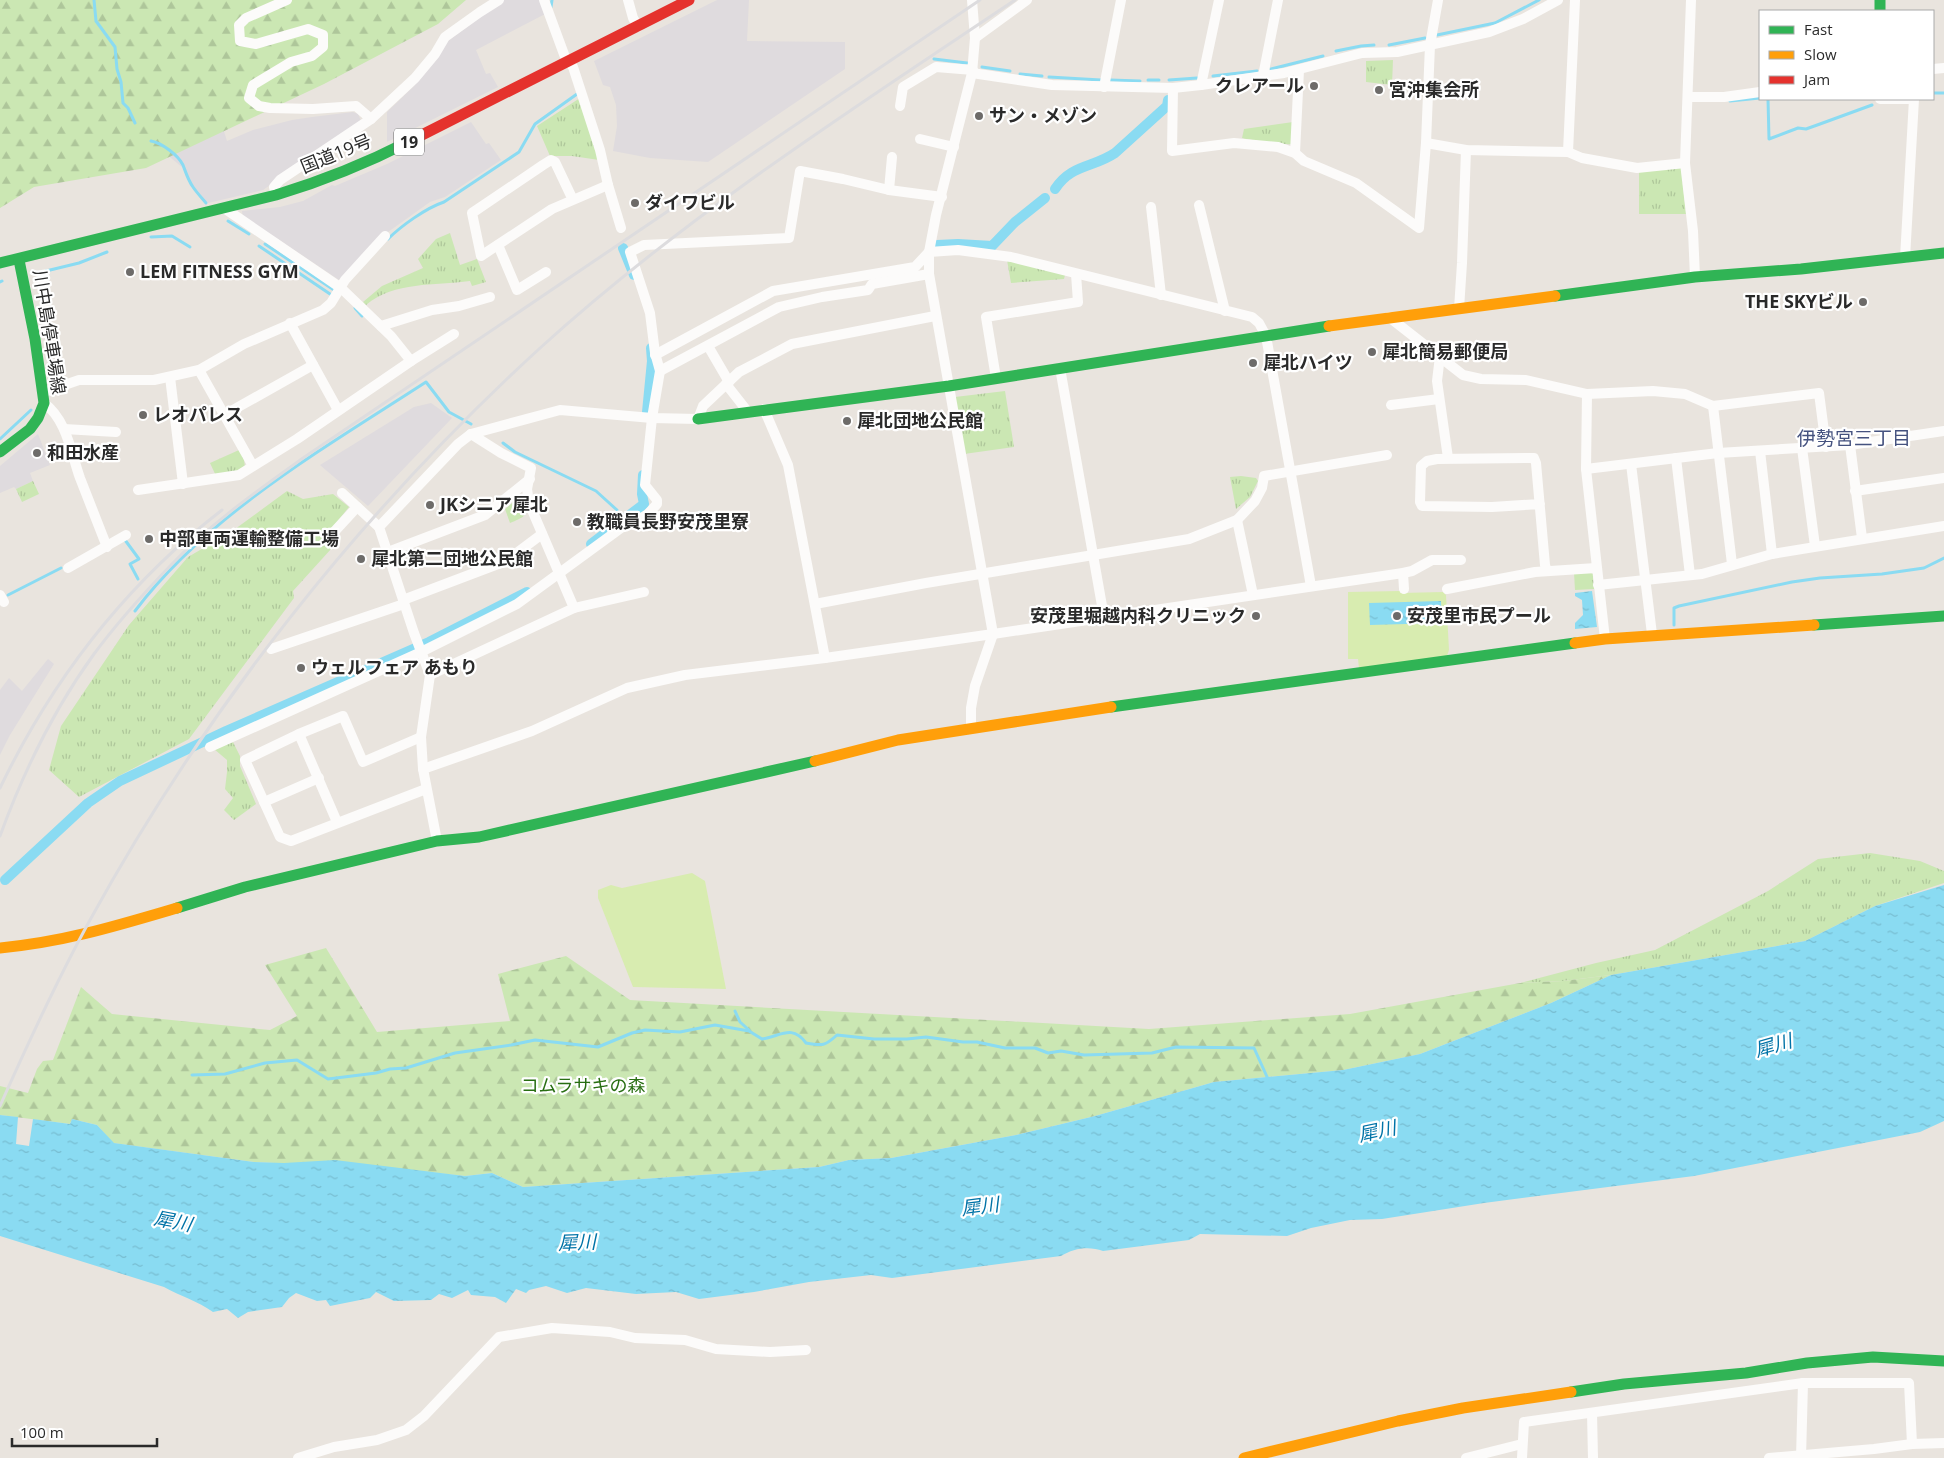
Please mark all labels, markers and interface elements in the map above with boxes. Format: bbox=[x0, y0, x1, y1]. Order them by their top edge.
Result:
legend bbox=[1759, 10, 1934, 100]
text: Fast bbox=[1804, 19, 1833, 39]
text: Slow bbox=[1804, 44, 1837, 64]
text: Jam bbox=[1802, 69, 1830, 89]
place label: クレアール bbox=[1215, 73, 1304, 97]
place label: 宮沖集会所 bbox=[1389, 77, 1479, 101]
marker: クレアール bbox=[1308, 80, 1320, 92]
marker: 宮沖集会所 bbox=[1373, 84, 1385, 96]
place label: サン・メゾン bbox=[989, 103, 1097, 127]
marker: サン・メゾン bbox=[973, 110, 985, 122]
street label: 国道19号 bbox=[297, 128, 375, 178]
road number: 19 bbox=[394, 128, 424, 156]
place label: ダイワビル bbox=[645, 190, 735, 214]
marker: ダイワビル bbox=[629, 197, 641, 209]
place label: LEM FITNESS GYM bbox=[140, 259, 299, 283]
marker: LEM FITNESS GYM bbox=[124, 266, 136, 278]
street label: 川中島停車場線 bbox=[28, 268, 72, 396]
place label: THE SKYビル bbox=[1745, 289, 1853, 313]
marker: THE SKYビル bbox=[1857, 296, 1869, 308]
place label: 犀北簡易郵便局 bbox=[1382, 339, 1508, 363]
marker: 犀北簡易郵便局 bbox=[1366, 346, 1378, 358]
place label: 犀北ハイツ bbox=[1263, 350, 1353, 374]
marker: 犀北ハイツ bbox=[1247, 357, 1259, 369]
place label: レオパレス bbox=[153, 402, 243, 426]
place label: 犀北団地公民館 bbox=[857, 408, 983, 432]
marker: レオパレス bbox=[137, 409, 149, 421]
marker: 犀北団地公民館 bbox=[841, 415, 853, 427]
district label: 伊勢宮三丁目 bbox=[1797, 425, 1911, 451]
place label: 和田水産 bbox=[47, 440, 119, 464]
marker: 和田水産 bbox=[31, 447, 43, 459]
place label: JKシニア犀北 bbox=[438, 492, 548, 516]
marker: JKシニア犀北 bbox=[424, 499, 436, 511]
place label: 教職員長野安茂里寮 bbox=[587, 509, 749, 533]
marker: 教職員長野安茂里寮 bbox=[571, 516, 583, 528]
place label: 中部車両運輸整備工場 bbox=[159, 526, 339, 550]
marker: 中部車両運輸整備工場 bbox=[143, 533, 155, 545]
place label: 犀北第二団地公民館 bbox=[371, 546, 533, 570]
marker: 犀北第二団地公民館 bbox=[355, 553, 367, 565]
place label: 安茂里堀越内科クリニック bbox=[1030, 603, 1246, 627]
place label: 安茂里市民プール bbox=[1407, 603, 1551, 627]
marker: 安茂里堀越内科クリニック bbox=[1250, 610, 1262, 622]
marker: 安茂里市民プール bbox=[1391, 610, 1403, 622]
place label: ウェルフェア あもり bbox=[311, 655, 478, 679]
marker: ウェルフェア あもり bbox=[295, 662, 307, 674]
water label: 犀川 bbox=[1751, 1027, 1797, 1063]
park label: コムラサキの森 bbox=[520, 1073, 646, 1097]
water label: 犀川 bbox=[1356, 1114, 1400, 1148]
water label: 犀川 bbox=[960, 1191, 1002, 1221]
water label: 犀川 bbox=[152, 1205, 196, 1238]
water label: 犀川 bbox=[558, 1228, 598, 1256]
scale bar bbox=[12, 1416, 158, 1448]
text: 100 m bbox=[20, 1422, 64, 1442]

